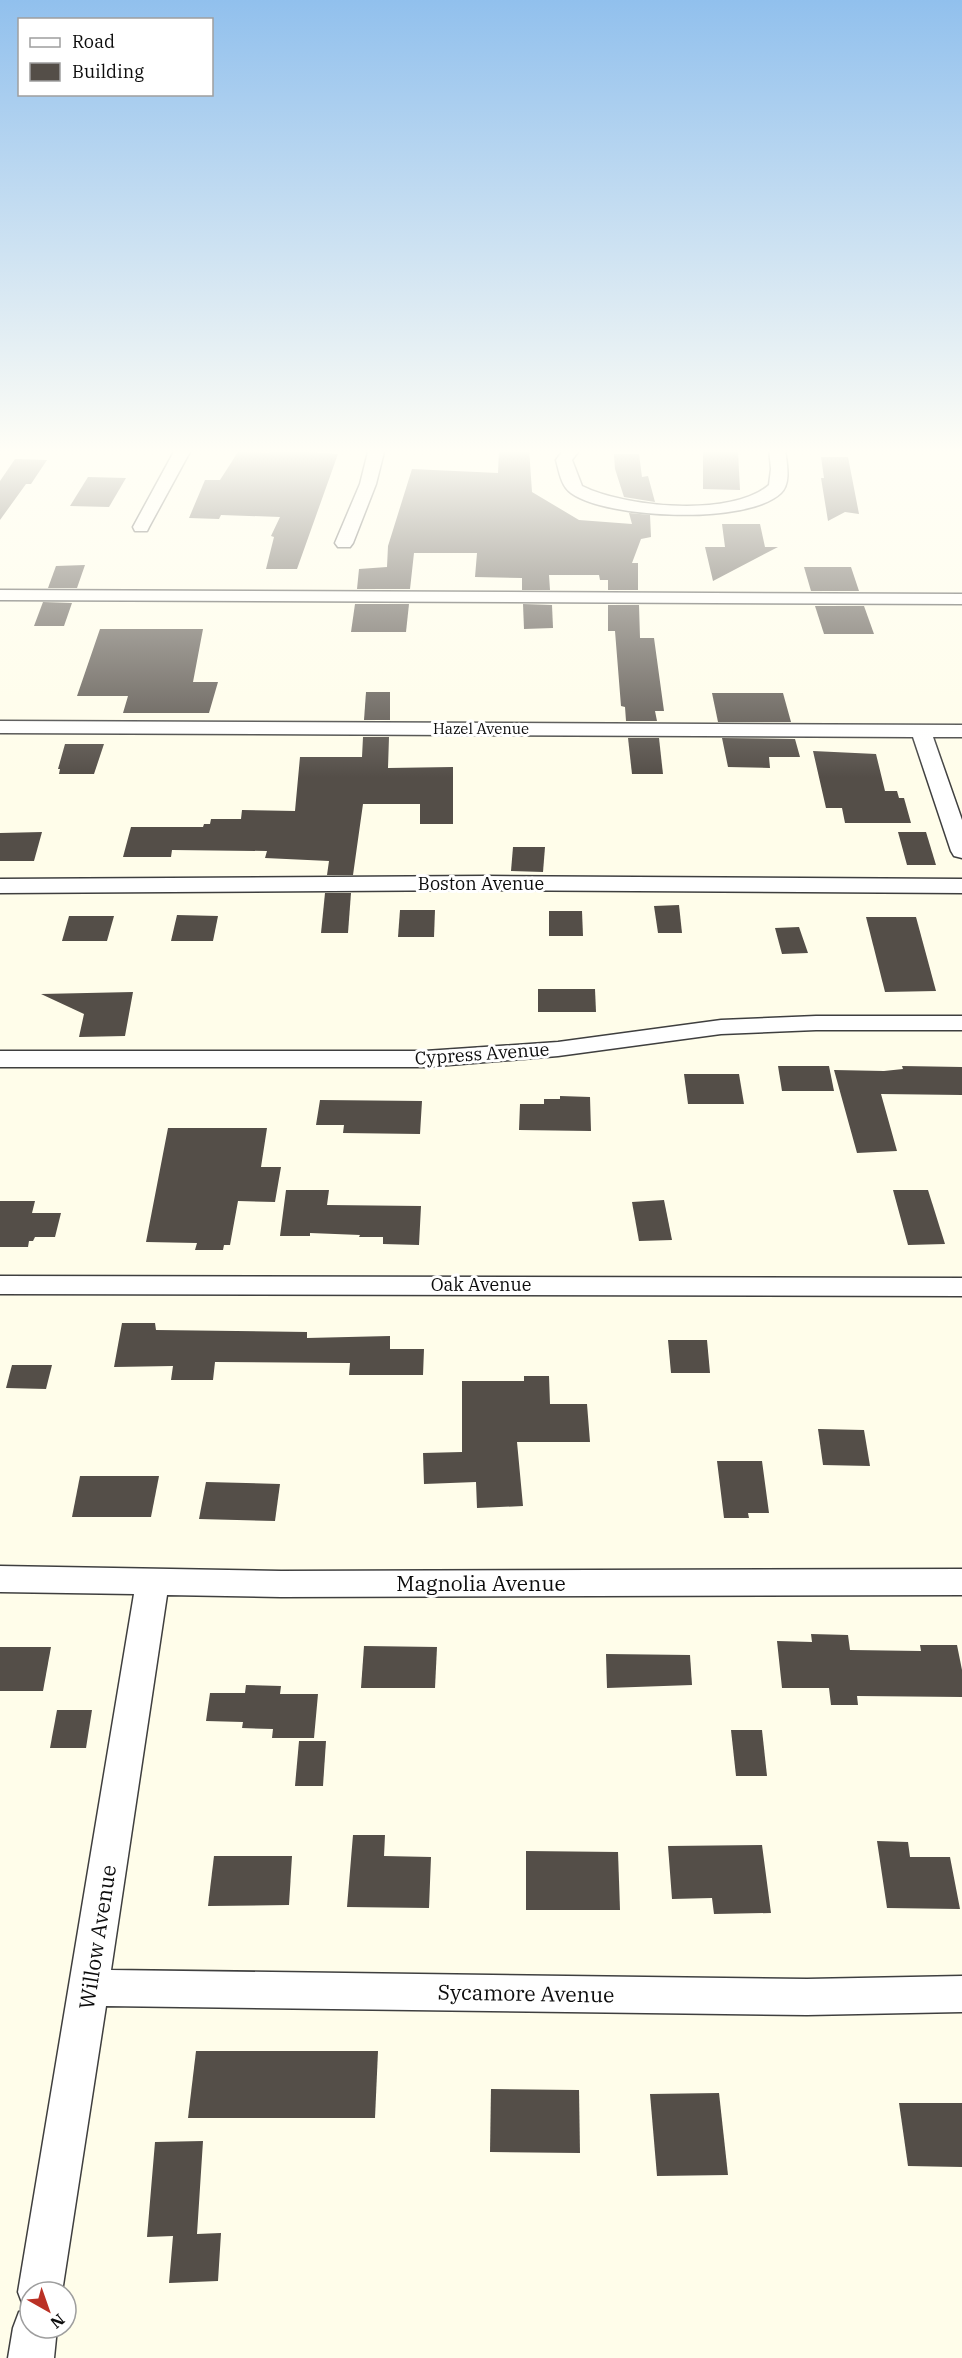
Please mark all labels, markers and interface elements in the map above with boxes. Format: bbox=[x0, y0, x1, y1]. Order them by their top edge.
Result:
legend bbox=[18, 18, 213, 96]
text: Road bbox=[72, 30, 115, 53]
text: Building bbox=[72, 60, 144, 83]
street label: Hazel Avenue bbox=[433, 719, 529, 738]
street label: Boston Avenue bbox=[418, 872, 544, 895]
street label: Cypress Avenue bbox=[414, 1037, 550, 1070]
street label: Oak Avenue bbox=[431, 1273, 531, 1296]
street label: Magnolia Avenue bbox=[396, 1569, 566, 1597]
street label: Willow Avenue bbox=[72, 1863, 122, 2011]
street label: Sycamore Avenue bbox=[437, 1977, 615, 2009]
north arrow bbox=[18, 2280, 78, 2340]
text: N bbox=[46, 2310, 69, 2333]

